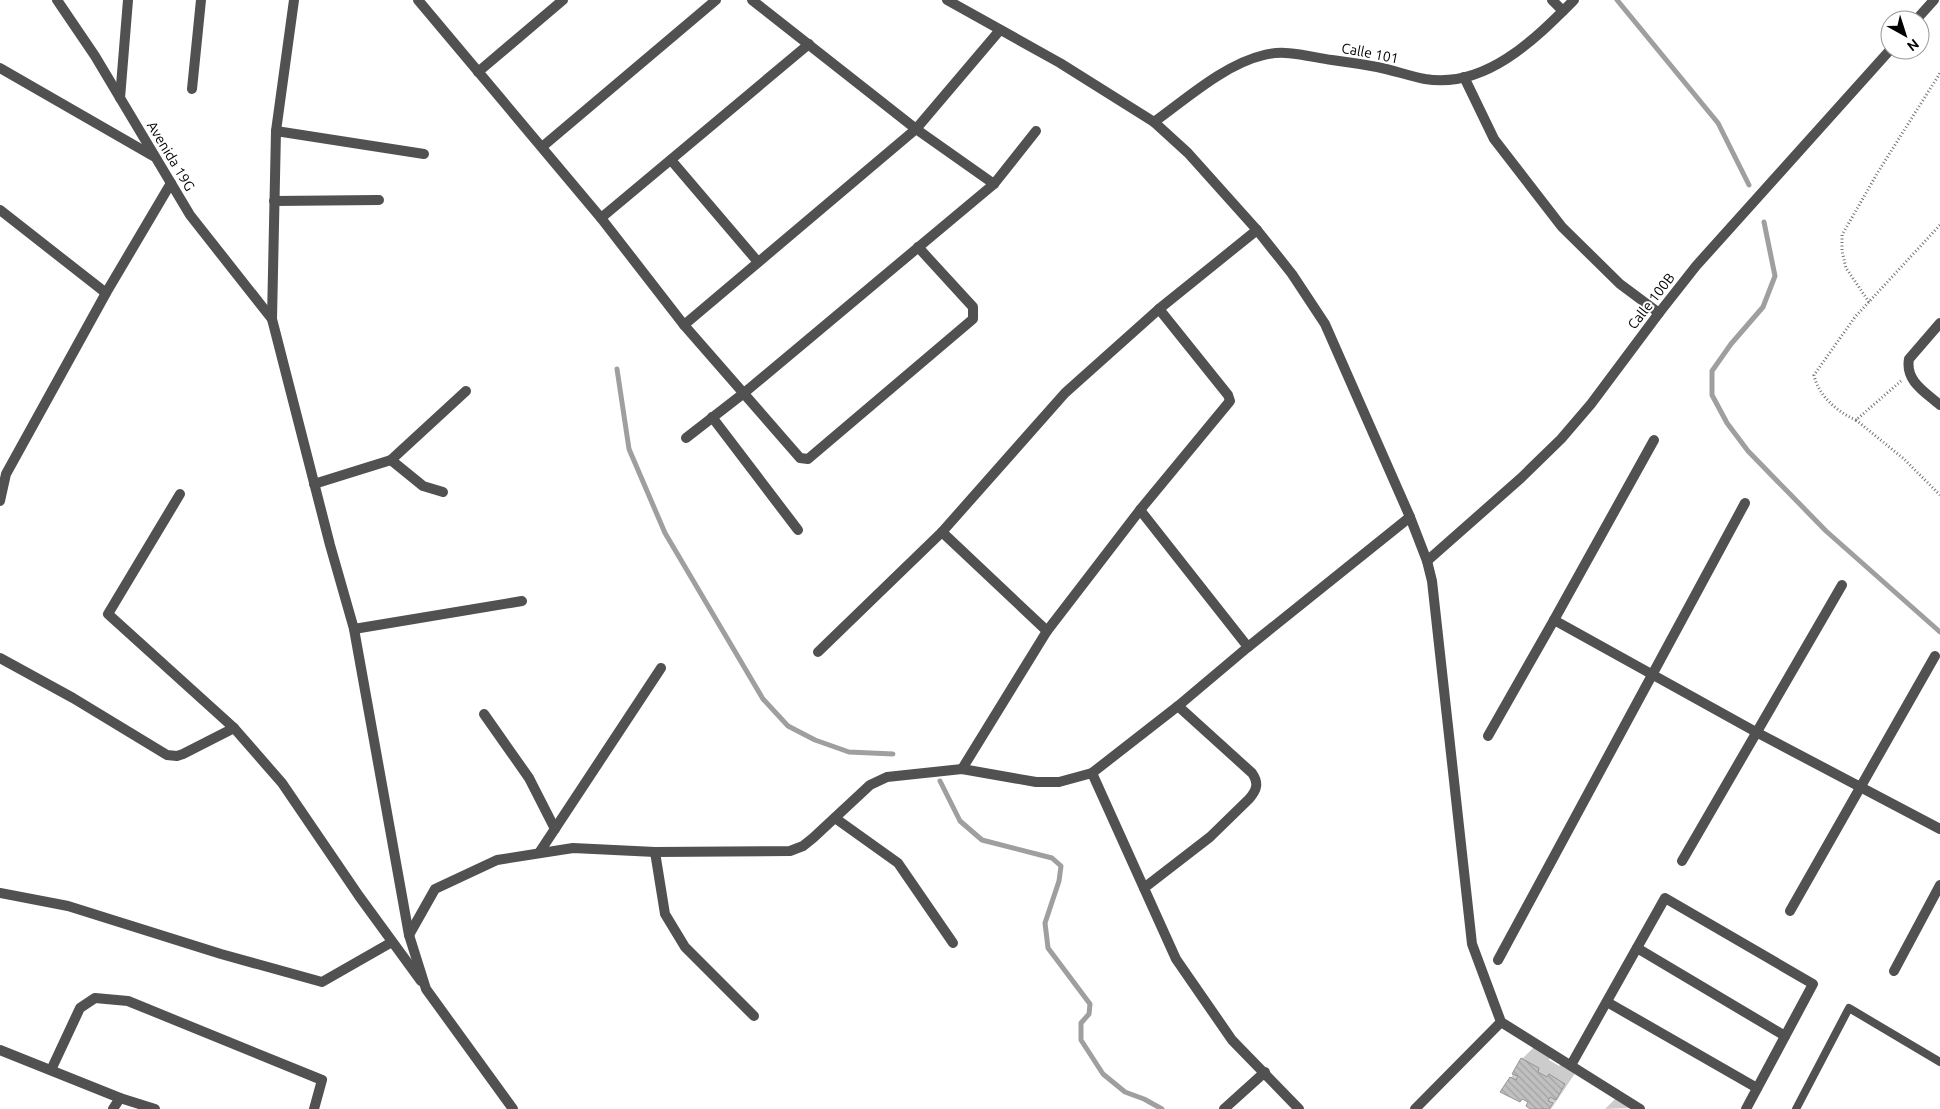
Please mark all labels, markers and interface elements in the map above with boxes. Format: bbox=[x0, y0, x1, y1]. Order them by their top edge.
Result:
north arrow bbox=[1880, 10, 1930, 60]
text: N bbox=[1904, 36, 1922, 55]
street label: Calle 101 bbox=[1340, 40, 1400, 66]
street label: Avenida 19G bbox=[144, 118, 198, 194]
street label: Calle 100B bbox=[1624, 270, 1678, 332]

